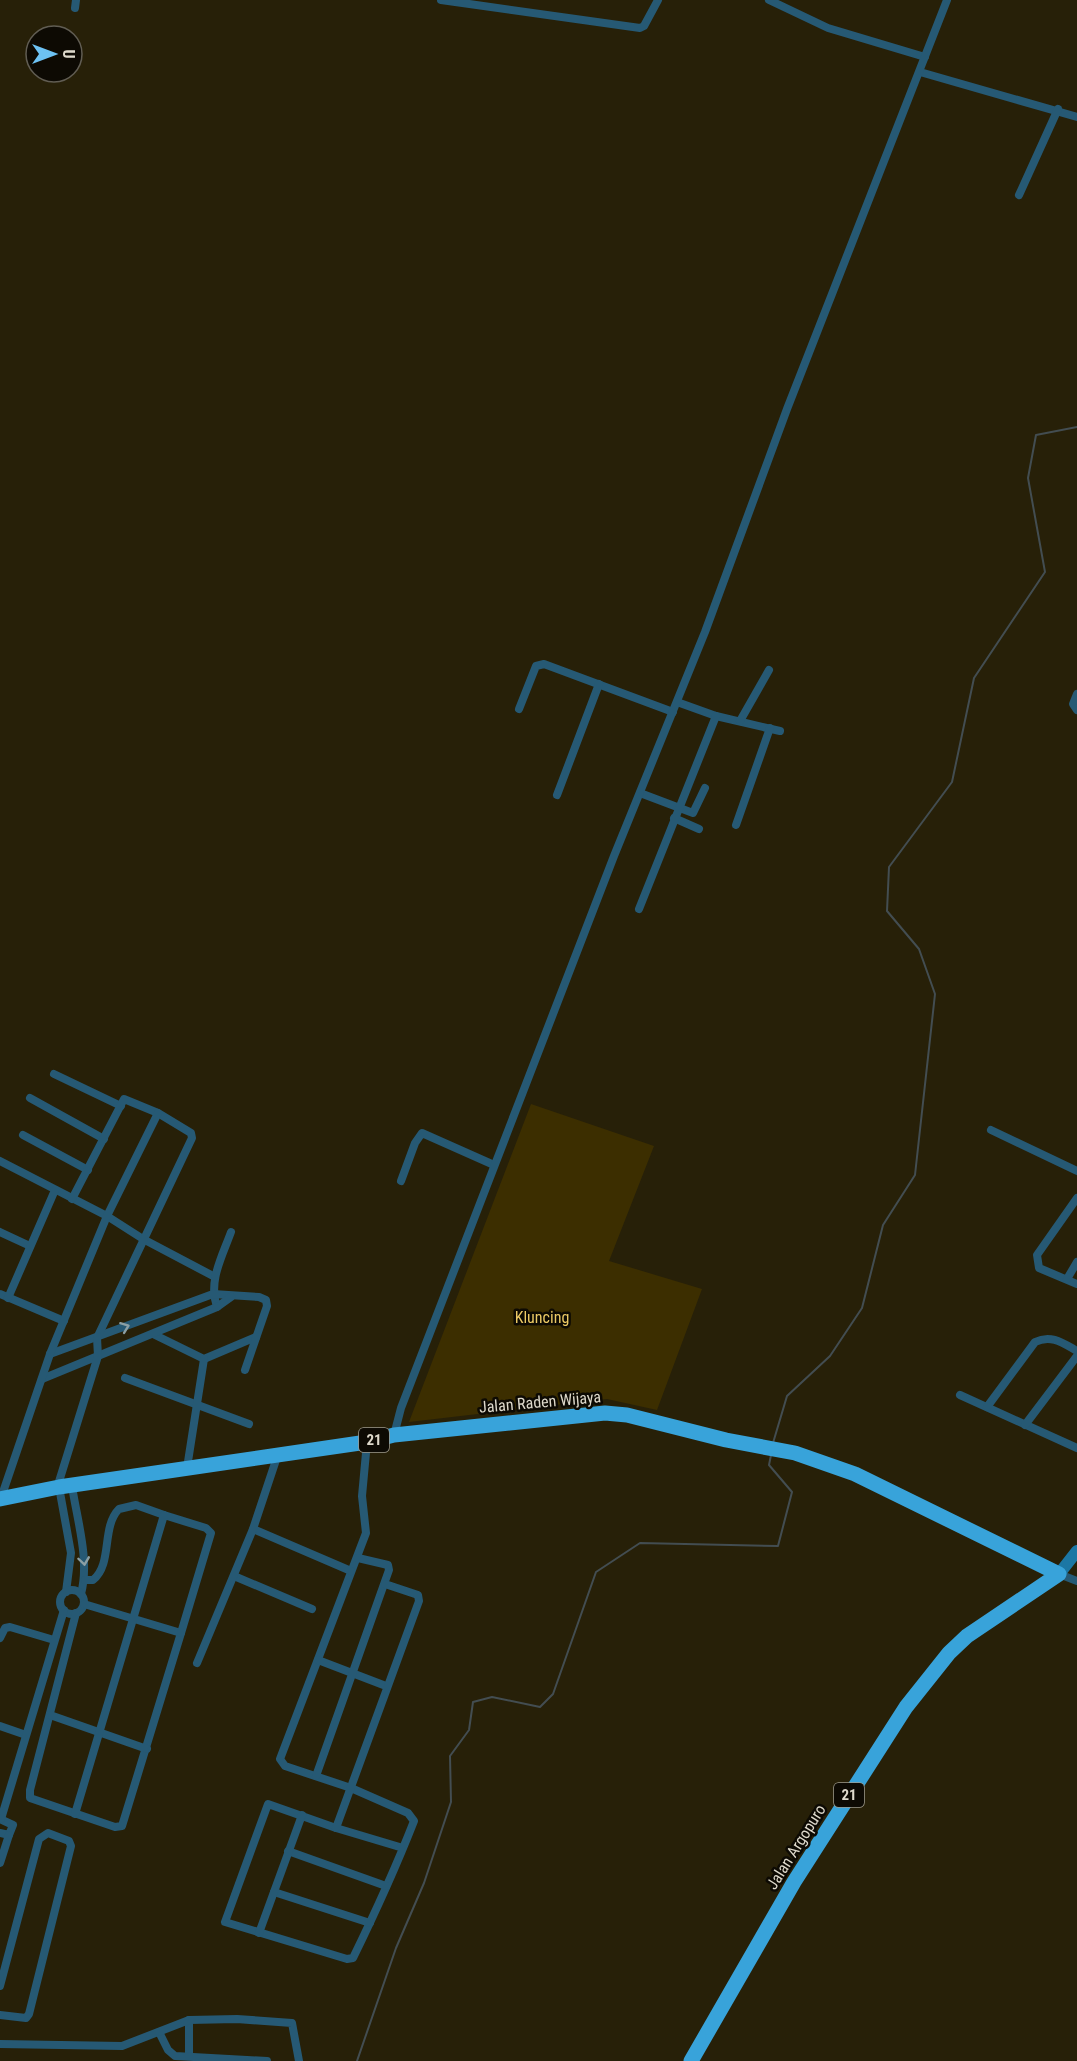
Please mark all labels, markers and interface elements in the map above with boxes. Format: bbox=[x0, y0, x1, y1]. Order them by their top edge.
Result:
north arrow bbox=[24, 24, 84, 84]
text: U bbox=[59, 49, 78, 59]
park label: Kluncing bbox=[515, 1308, 569, 1327]
one-way arrow bbox=[119, 1322, 130, 1335]
street label: Jalan Raden Wijaya bbox=[478, 1387, 602, 1417]
road number: 21 bbox=[359, 1428, 389, 1452]
one-way arrow bbox=[77, 1556, 89, 1565]
road number: 21 bbox=[834, 1783, 864, 1807]
street label: Jalan Argopuro bbox=[762, 1801, 830, 1893]

